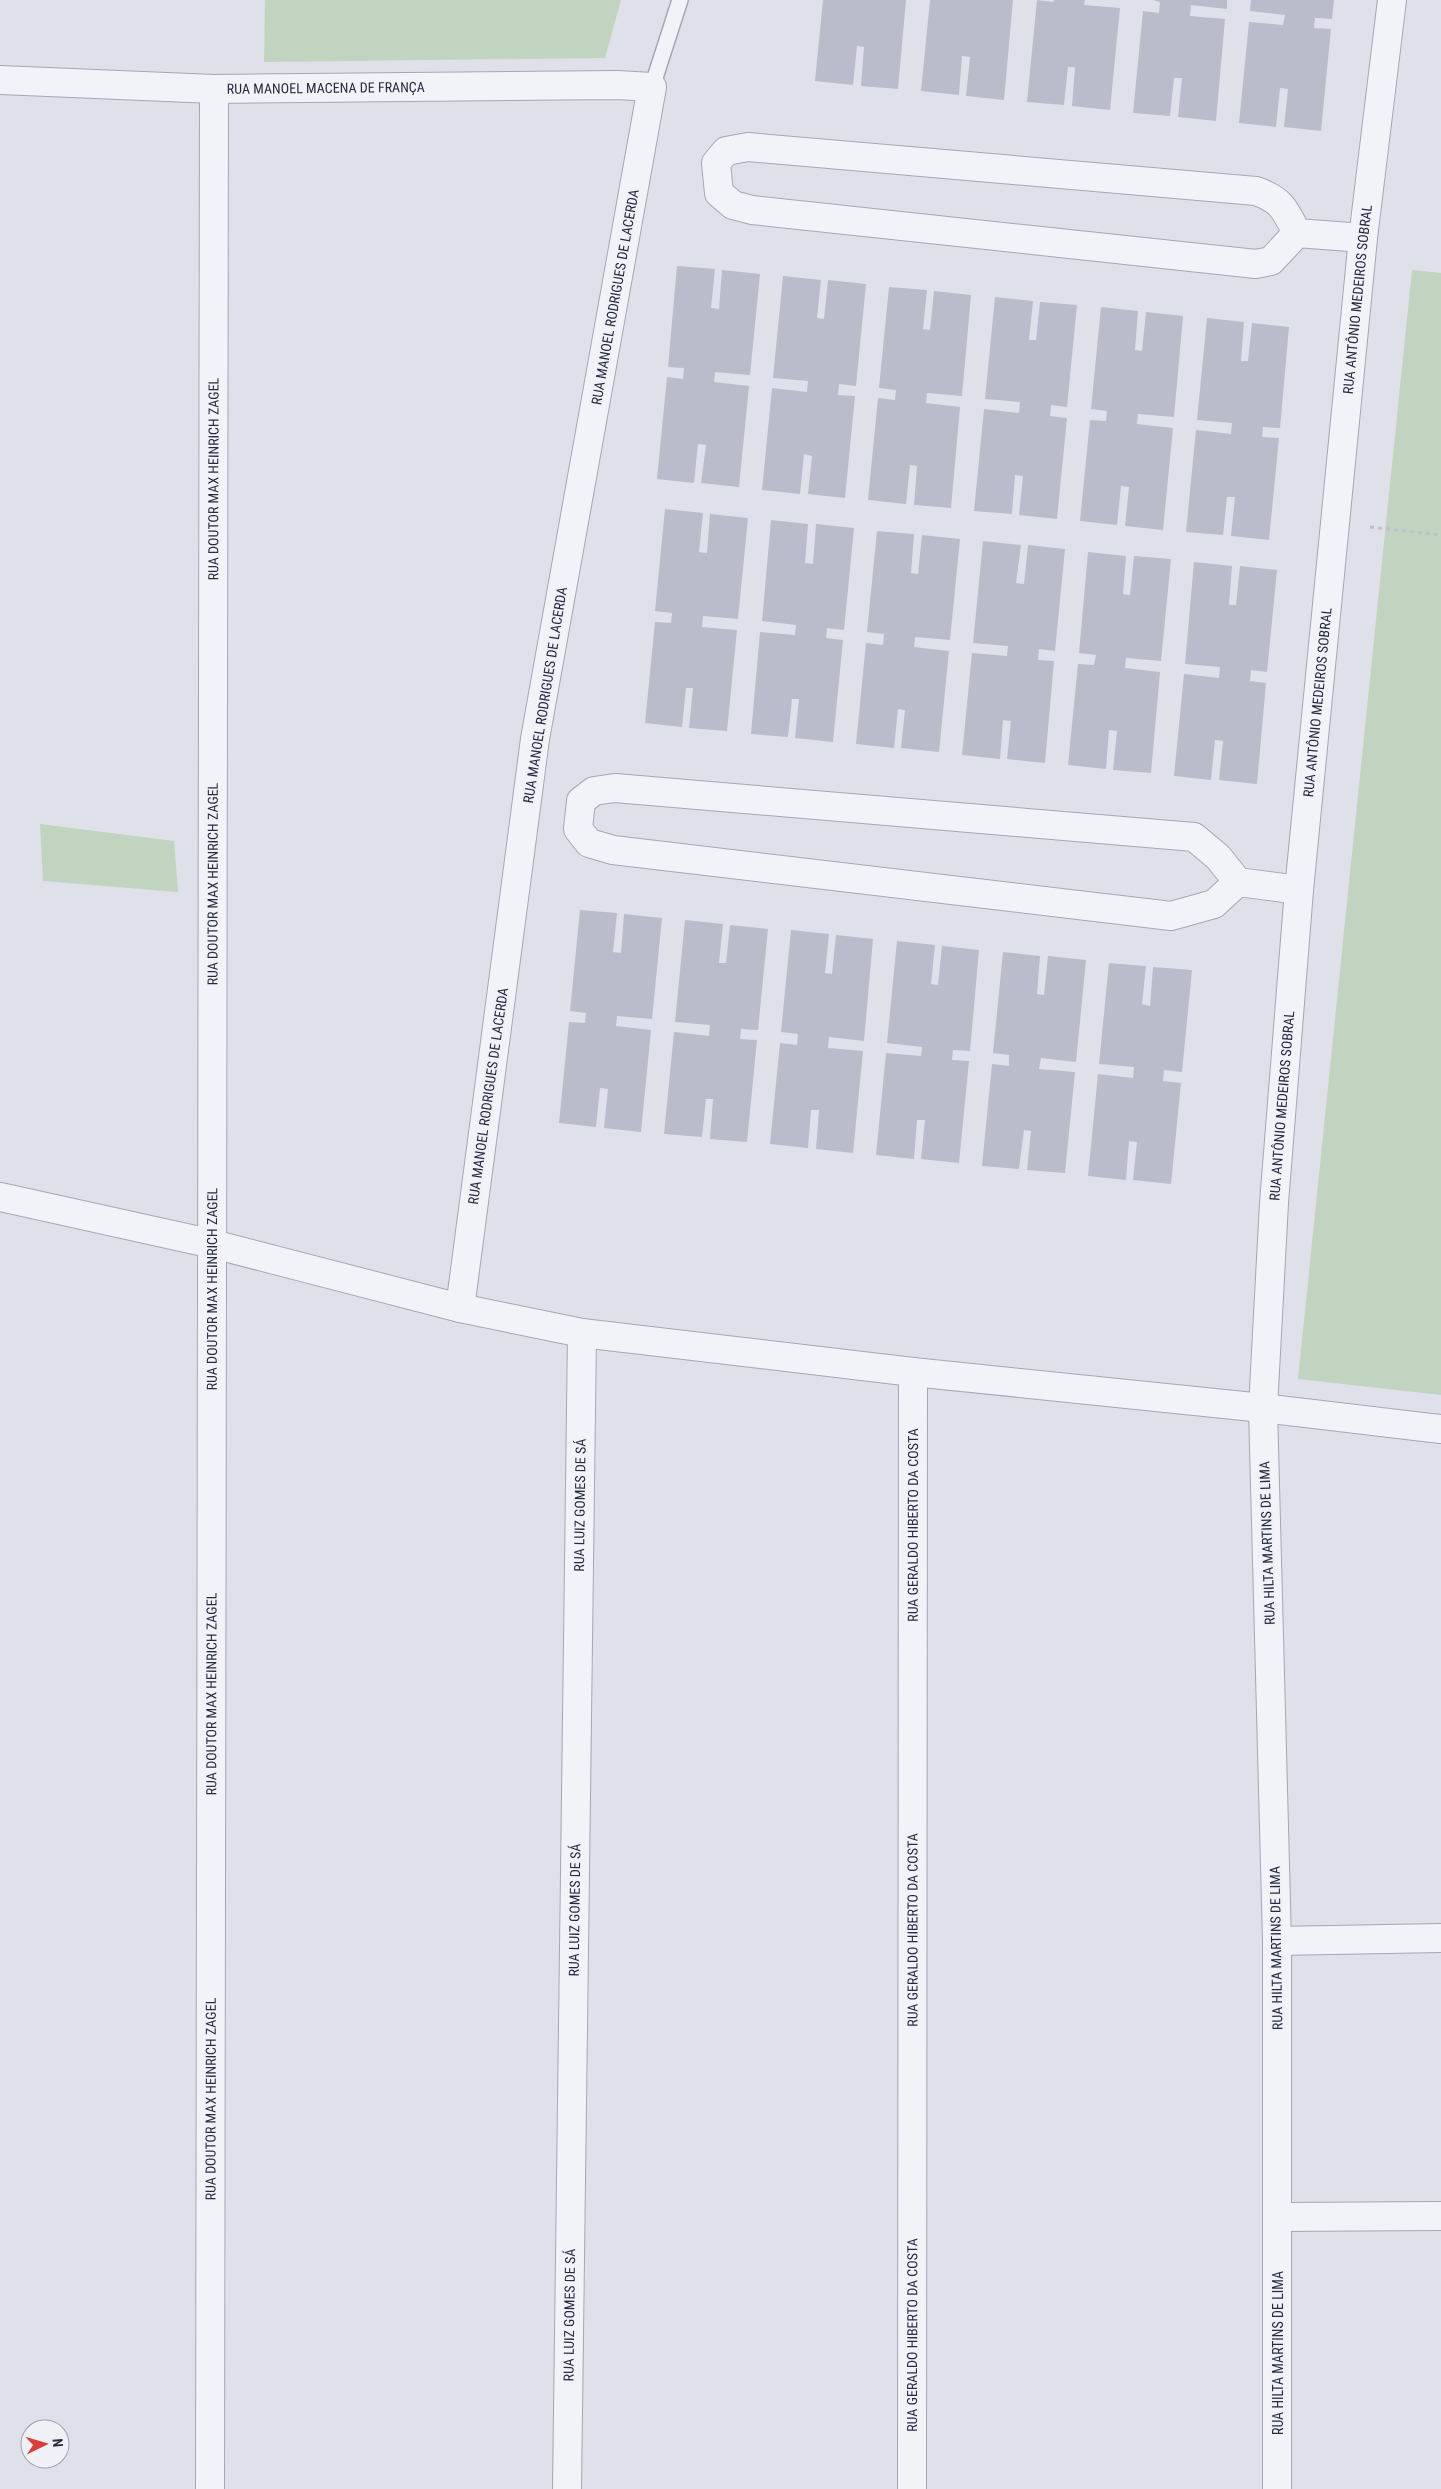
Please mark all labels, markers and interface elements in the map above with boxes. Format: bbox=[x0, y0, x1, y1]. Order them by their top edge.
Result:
street label: RUA MANOEL MACENA DE FRANÇA bbox=[227, 79, 425, 97]
street label: RUA MANOEL RODRIGUES DE LACERDA bbox=[588, 188, 642, 406]
street label: RUA ANTÔNIO MEDEIROS SOBRAL bbox=[1340, 203, 1375, 395]
street label: RUA DOUTOR MAX HEINRICH ZAGEL bbox=[205, 377, 222, 580]
street label: RUA MANOEL RODRIGUES DE LACERDA bbox=[520, 586, 570, 804]
street label: RUA ANTÔNIO MEDEIROS SOBRAL bbox=[1300, 607, 1335, 798]
street label: RUA DOUTOR MAX HEINRICH ZAGEL bbox=[205, 782, 221, 985]
street label: RUA MANOEL RODRIGUES DE LACERDA bbox=[465, 987, 511, 1205]
street label: RUA ANTÔNIO MEDEIROS SOBRAL bbox=[1266, 1010, 1297, 1201]
street label: RUA DOUTOR MAX HEINRICH ZAGEL bbox=[204, 1187, 220, 1390]
street label: RUA GERALDO HIBERTO DA COSTA bbox=[905, 1428, 921, 1622]
street label: RUA LUIZ GOMES DE SÁ bbox=[571, 1439, 589, 1572]
street label: RUA HILTA MARTINS DE LIMA bbox=[1256, 1461, 1278, 1625]
street label: RUA DOUTOR MAX HEINRICH ZAGEL bbox=[203, 1592, 219, 1795]
street label: RUA GERALDO HIBERTO DA COSTA bbox=[904, 1833, 921, 2027]
street label: RUA LUIZ GOMES DE SÁ bbox=[566, 1843, 583, 1977]
street label: RUA HILTA MARTINS DE LIMA bbox=[1267, 1866, 1285, 2030]
street label: RUA DOUTOR MAX HEINRICH ZAGEL bbox=[202, 1997, 219, 2200]
street label: RUA GERALDO HIBERTO DA COSTA bbox=[904, 2238, 920, 2432]
street label: RUA LUIZ GOMES DE SÁ bbox=[560, 2248, 578, 2382]
street label: RUA HILTA MARTINS DE LIMA bbox=[1270, 2271, 1286, 2435]
north arrow bbox=[20, 2419, 70, 2469]
text: N bbox=[50, 2438, 66, 2448]

